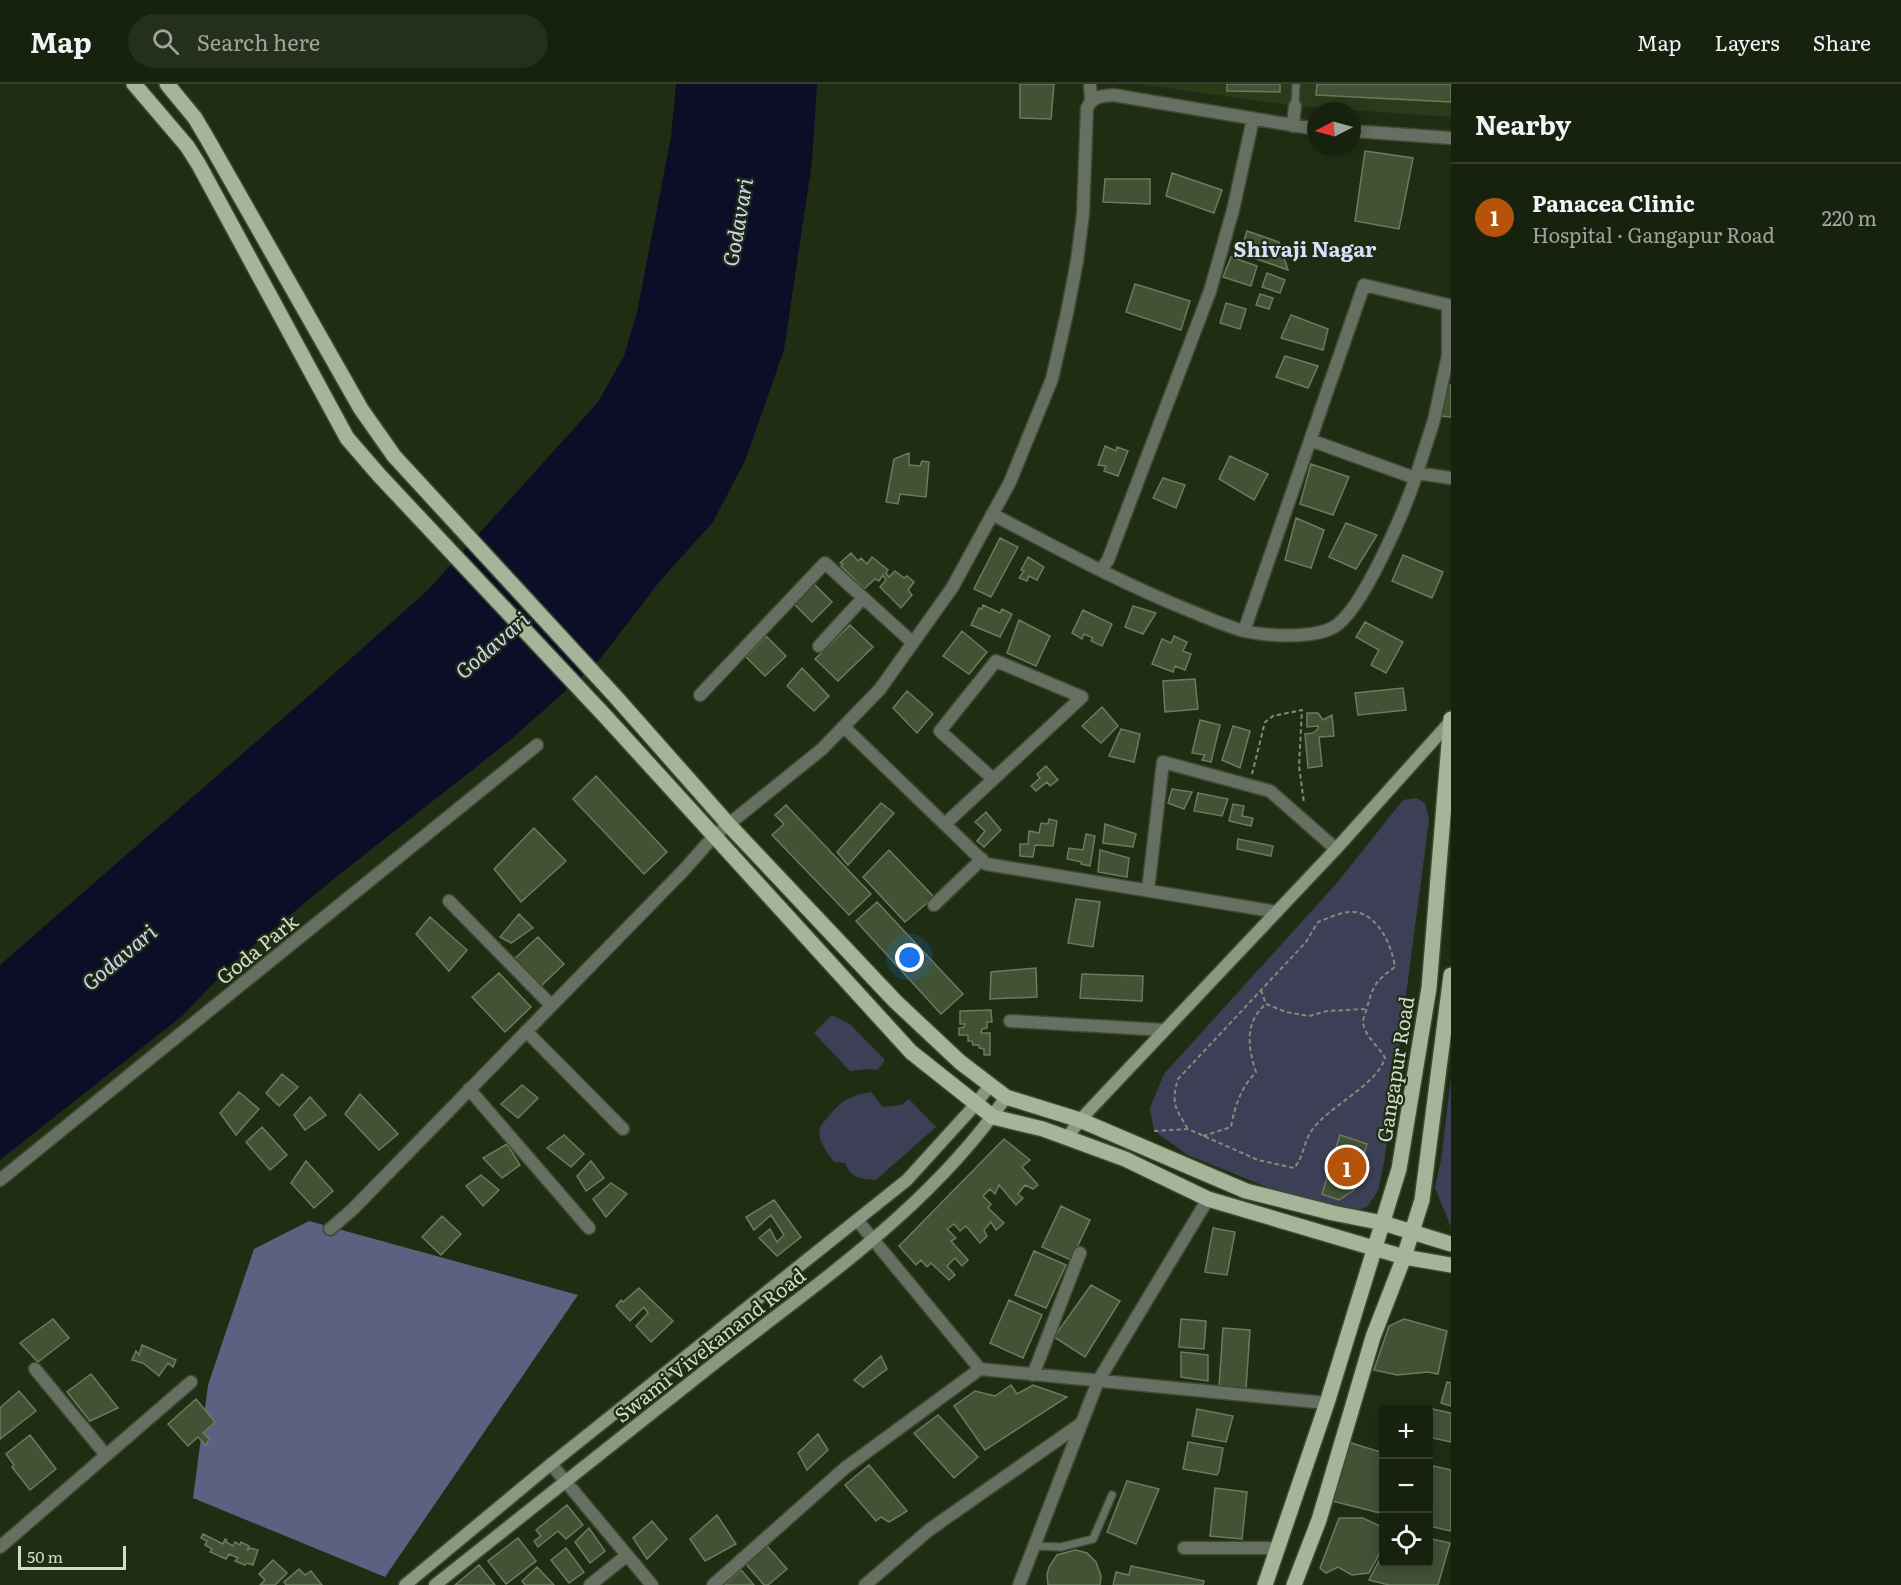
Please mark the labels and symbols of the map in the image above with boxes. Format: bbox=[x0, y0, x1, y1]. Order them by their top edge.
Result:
north arrow bbox=[1307, 102, 1361, 156]
water label: Godavari bbox=[713, 175, 759, 269]
district label: Shivaji Nagar bbox=[1234, 232, 1377, 263]
water label: Godavari bbox=[447, 603, 535, 685]
street label: Goda Park bbox=[209, 905, 304, 990]
water label: Godavari bbox=[74, 915, 163, 997]
your location bbox=[895, 943, 924, 972]
street label: Gangapur Road bbox=[1368, 994, 1420, 1144]
pin: 1 bbox=[1328, 1144, 1366, 1190]
street label: Swami Vivekanand Road bbox=[607, 1260, 811, 1428]
scale bar bbox=[18, 1543, 126, 1570]

